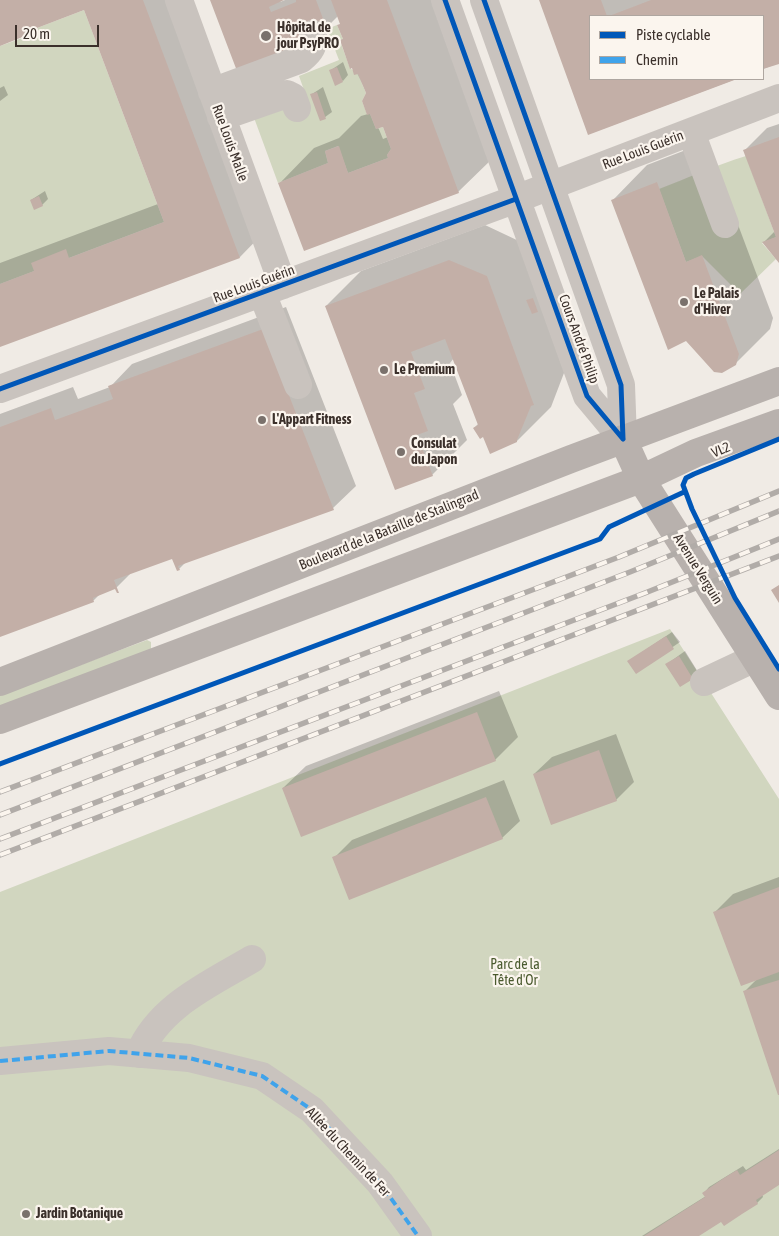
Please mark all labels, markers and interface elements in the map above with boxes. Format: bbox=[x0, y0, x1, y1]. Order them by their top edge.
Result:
scale bar bbox=[18, 15, 101, 47]
legend bbox=[589, 15, 764, 80]
place label: Hôpital de jour PsyPRO bbox=[277, 20, 339, 52]
text: 20 m bbox=[23, 25, 50, 42]
text: Piste cyclable bbox=[636, 26, 711, 43]
marker: Hôpital de jour PsyPRO bbox=[259, 29, 273, 43]
text: Chemin bbox=[636, 51, 678, 68]
street label: Rue Louis Malle bbox=[208, 102, 252, 184]
street label: Rue Louis Guérin bbox=[600, 127, 686, 173]
street label: Rue Louis Guérin bbox=[211, 261, 297, 307]
place label: Le Palais d'Hiver bbox=[694, 286, 739, 318]
street label: Cours André Philip bbox=[555, 292, 603, 386]
marker: Le Palais d'Hiver bbox=[678, 296, 690, 308]
place label: Le Premium bbox=[394, 362, 455, 378]
marker: Le Premium bbox=[378, 364, 390, 376]
place label: L'Appart Fitness bbox=[272, 412, 352, 428]
marker: L'Appart Fitness bbox=[256, 414, 268, 426]
place label: Consulat du Japon bbox=[411, 436, 457, 468]
street label: VL2 bbox=[709, 439, 733, 461]
marker: Consulat du Japon bbox=[395, 446, 407, 458]
street label: Boulevard de la Bataille de Stalingrad bbox=[297, 486, 481, 574]
street label: Avenue Verguin bbox=[670, 531, 726, 607]
park label: Parc de la Tête d'Or bbox=[490, 957, 540, 990]
street label: Allée du Chemin de Fer bbox=[302, 1104, 394, 1200]
place label: Jardin Botanique bbox=[36, 1206, 123, 1222]
marker: Jardin Botanique bbox=[20, 1208, 32, 1220]

